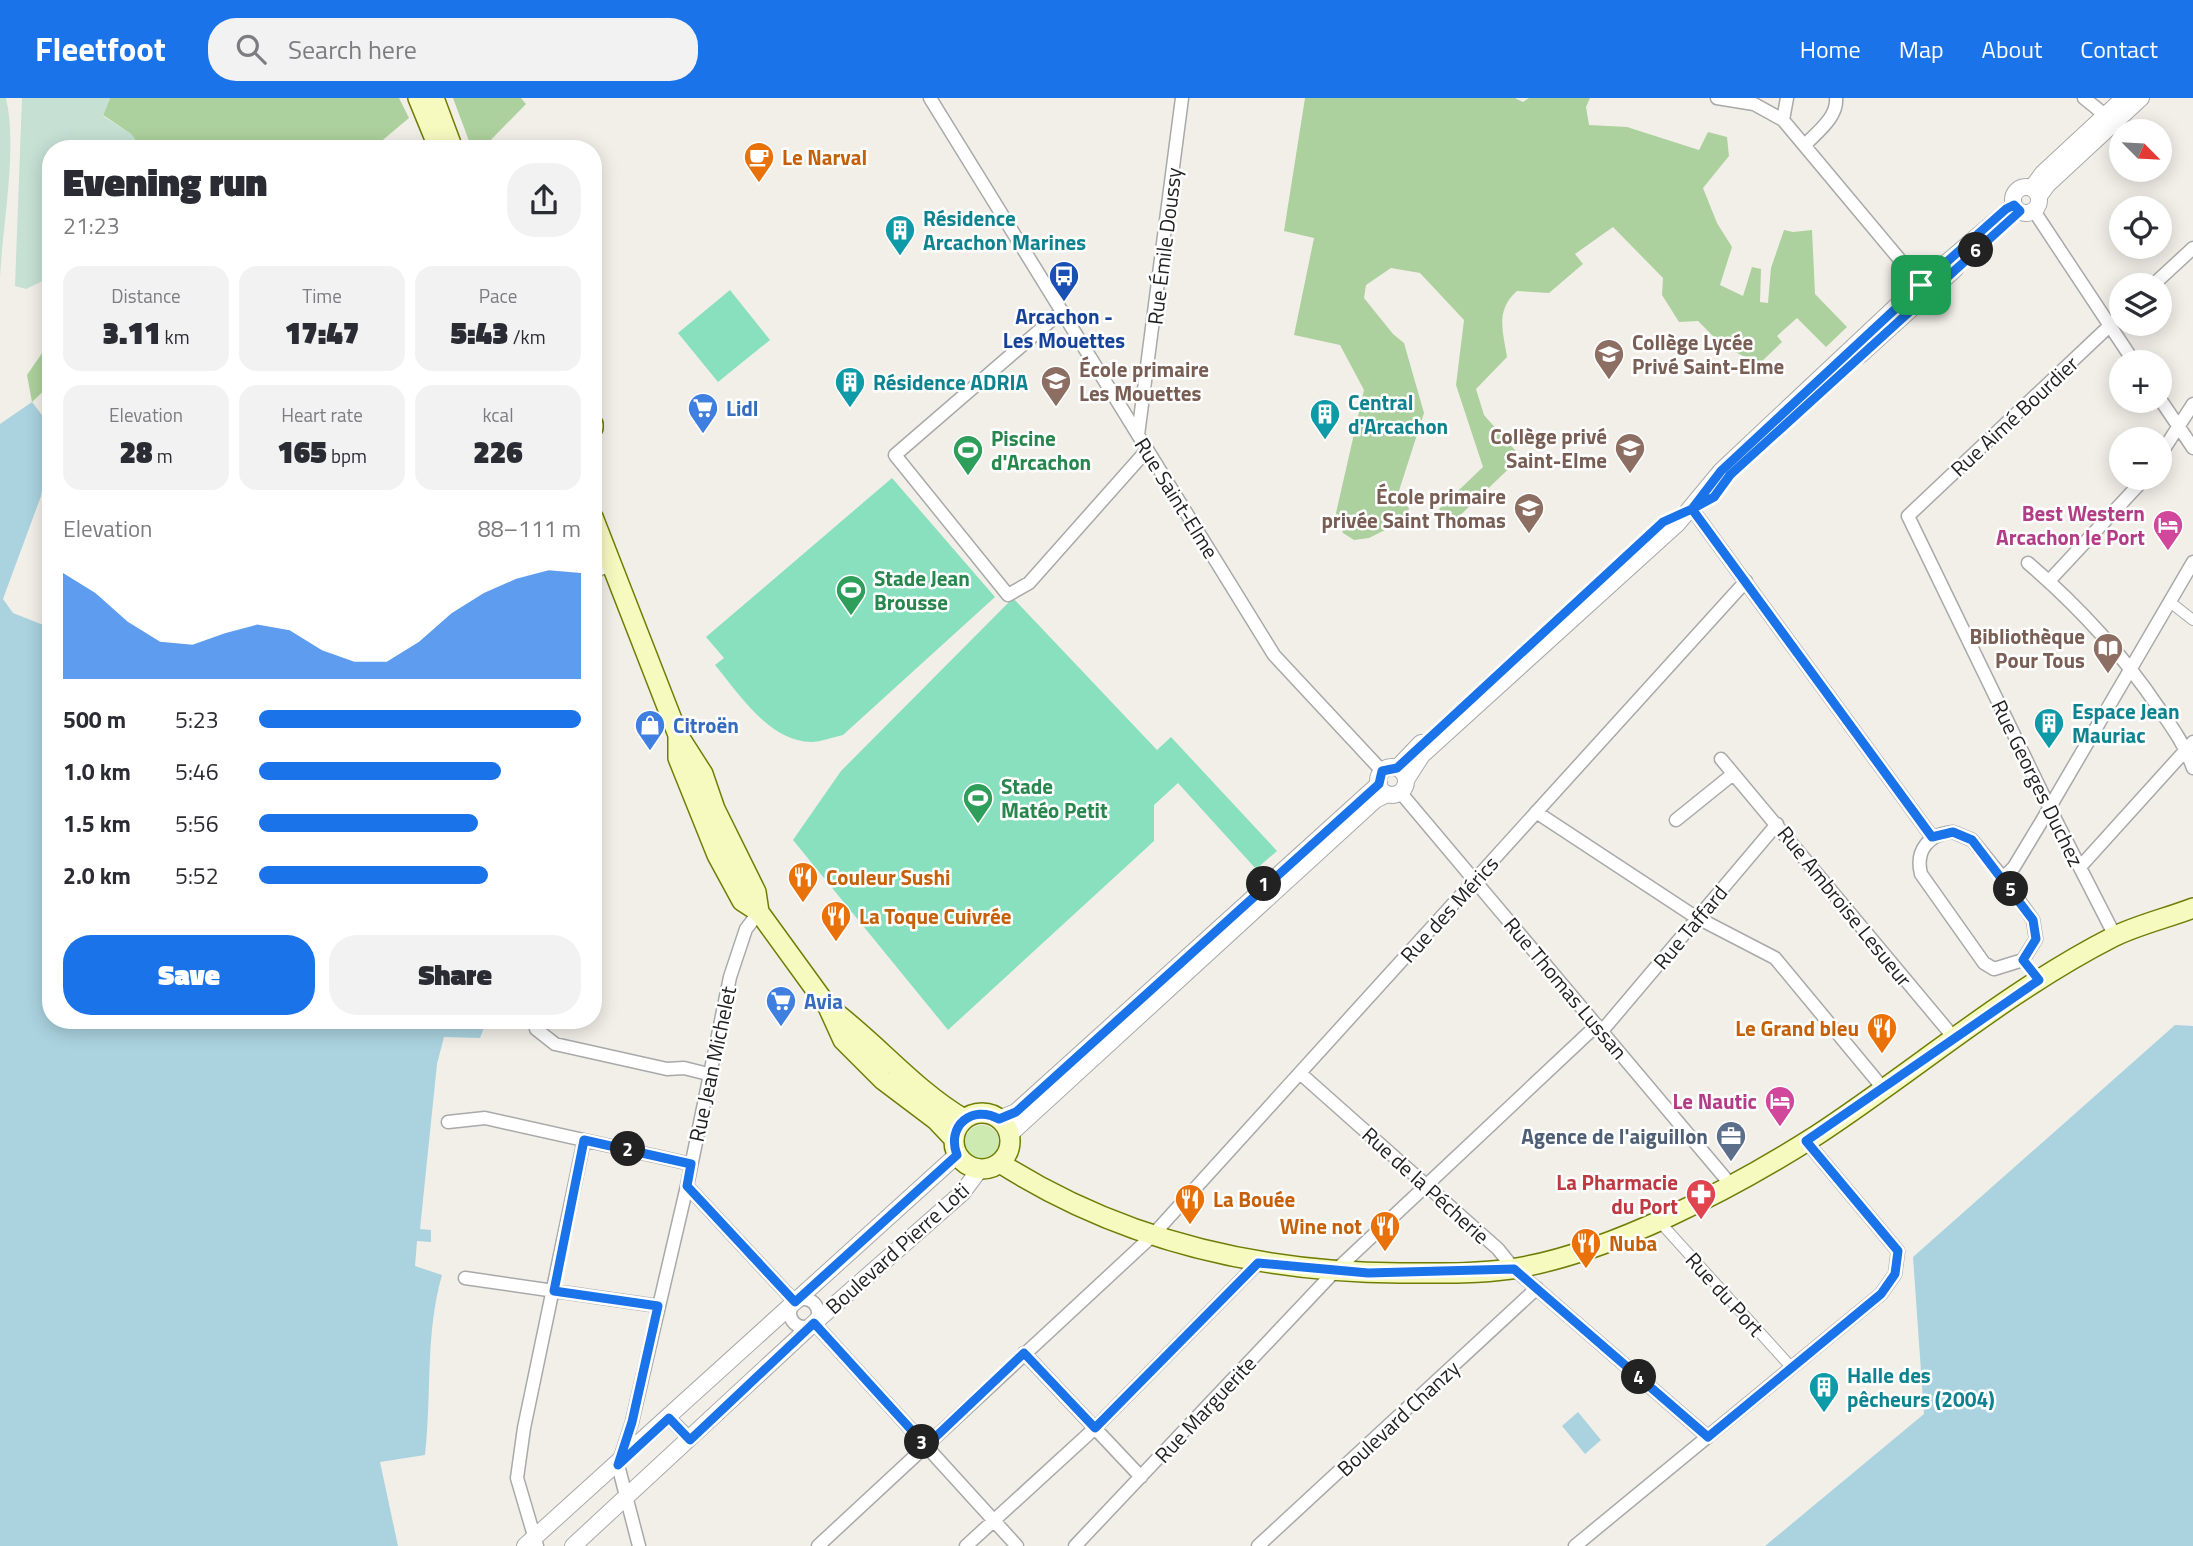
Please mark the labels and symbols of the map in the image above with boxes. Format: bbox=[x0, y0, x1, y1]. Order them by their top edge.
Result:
north arrow bbox=[2109, 119, 2172, 182]
cafe icon: Le Narval bbox=[742, 140, 776, 184]
place label: Le Narval bbox=[782, 141, 867, 173]
street label: Rue Émile Doussy bbox=[1138, 165, 1190, 327]
place label: Résidence Arcachon Marines bbox=[923, 202, 1086, 258]
building icon: Résidence Arcachon Marines bbox=[883, 213, 917, 257]
pin: 6 bbox=[1958, 232, 1994, 268]
pin bbox=[1891, 255, 1951, 315]
bus stop icon: Arcachon - Les Mouettes bbox=[1047, 259, 1081, 303]
place label: Arcachon - Les Mouettes bbox=[1003, 300, 1125, 356]
place label: Collège Lycée Privé Saint-Elme bbox=[1632, 326, 1784, 382]
school or university icon: Collège Lycée Privé Saint-Elme bbox=[1592, 337, 1626, 381]
street label: Rue Aimé Bourdier bbox=[1943, 348, 2085, 484]
place label: École primaire Les Mouettes bbox=[1079, 353, 1209, 409]
school or university icon: École primaire Les Mouettes bbox=[1039, 364, 1073, 408]
building icon: Résidence ADRIA bbox=[833, 365, 867, 409]
place label: Résidence ADRIA bbox=[873, 366, 1028, 398]
place label: Central d'Arcachon bbox=[1348, 386, 1448, 442]
supermarket icon: Lidl bbox=[686, 391, 720, 435]
place label: Lidl bbox=[726, 392, 759, 424]
building icon: Central d'Arcachon bbox=[1308, 397, 1342, 441]
place label: Collège privé Saint-Elme bbox=[1490, 420, 1607, 476]
place label: Piscine d'Arcachon bbox=[991, 422, 1091, 478]
street label: Rue Saint-Elme bbox=[1127, 431, 1227, 565]
school or university icon: Collège privé Saint-Elme bbox=[1613, 431, 1647, 475]
sports icon: Piscine d'Arcachon bbox=[951, 433, 985, 477]
place label: École primaire privée Saint Thomas bbox=[1321, 480, 1506, 536]
school or university icon: École primaire privée Saint Thomas bbox=[1512, 491, 1546, 535]
place label: Best Western Arcachon le Port bbox=[1996, 497, 2145, 553]
hotel icon: Best Western Arcachon le Port bbox=[2151, 508, 2185, 552]
place label: Stade Jean Brousse bbox=[874, 562, 970, 618]
sports icon: Stade Jean Brousse bbox=[834, 573, 868, 617]
place label: Bibliothèque Pour Tous bbox=[1969, 620, 2085, 676]
library icon: Bibliothèque Pour Tous bbox=[2091, 631, 2125, 675]
street label: Rue Georges Duchez bbox=[1984, 694, 2092, 872]
place label: Espace Jean Mauriac bbox=[2072, 695, 2180, 751]
building icon: Espace Jean Mauriac bbox=[2032, 706, 2066, 750]
shop icon: Citroën bbox=[633, 708, 667, 752]
place label: Citroën bbox=[673, 709, 739, 741]
place label: Stade Matéo Petit bbox=[1001, 770, 1108, 826]
sports icon: Stade Matéo Petit bbox=[961, 781, 995, 825]
street label: Rue Ambroise Lesueur bbox=[1770, 819, 1920, 993]
street label: Rue des Mérics bbox=[1392, 848, 1506, 970]
restaurant icon: Couleur Sushi bbox=[786, 860, 820, 904]
place label: Couleur Sushi bbox=[826, 861, 950, 893]
pin: 1 bbox=[1246, 866, 1282, 902]
pin: 5 bbox=[1994, 872, 2028, 906]
street label: Rue Taffard bbox=[1645, 878, 1735, 976]
restaurant icon: La Toque Cuivrée bbox=[819, 899, 853, 943]
place label: La Toque Cuivrée bbox=[859, 900, 1011, 932]
street label: Rue Thomas Lussan bbox=[1497, 910, 1635, 1066]
street label: Rue Jean Michelet bbox=[680, 983, 744, 1145]
supermarket icon: Avia bbox=[764, 984, 798, 1028]
place label: Avia bbox=[804, 985, 843, 1017]
restaurant icon: Le Grand bleu bbox=[1865, 1011, 1899, 1055]
place label: Le Grand bleu bbox=[1735, 1012, 1859, 1044]
hotel icon: Le Nautic bbox=[1763, 1084, 1797, 1128]
place label: Le Nautic bbox=[1672, 1085, 1757, 1117]
street label: Rue de la Pécherie bbox=[1355, 1119, 1497, 1251]
office icon: Agence de l'aiguillon bbox=[1714, 1119, 1748, 1163]
place label: Agence de l'aiguillon bbox=[1521, 1120, 1708, 1152]
pin: 2 bbox=[610, 1132, 646, 1166]
place label: La Pharmacie du Port bbox=[1556, 1166, 1678, 1222]
street label: Boulevard Pierre Loti bbox=[818, 1175, 976, 1321]
pharmacy icon: La Pharmacie du Port bbox=[1684, 1177, 1718, 1221]
restaurant icon: La Bouée bbox=[1173, 1182, 1207, 1226]
place label: La Bouée bbox=[1213, 1183, 1295, 1215]
restaurant icon: Wine not bbox=[1368, 1209, 1402, 1253]
place label: Wine not bbox=[1280, 1210, 1362, 1242]
restaurant icon: Nuba bbox=[1569, 1226, 1603, 1270]
place label: Nuba bbox=[1609, 1227, 1658, 1259]
street label: Rue du Port bbox=[1678, 1245, 1772, 1344]
street label: Rue Marguerite bbox=[1147, 1348, 1263, 1470]
street label: Boulevard Chanzy bbox=[1329, 1352, 1467, 1484]
place label: Halle des pêcheurs (2004) bbox=[1847, 1359, 1995, 1415]
pin: 4 bbox=[1622, 1360, 1656, 1394]
building icon: Halle des pêcheurs (2004) bbox=[1807, 1370, 1841, 1414]
pin: 3 bbox=[904, 1424, 940, 1460]

